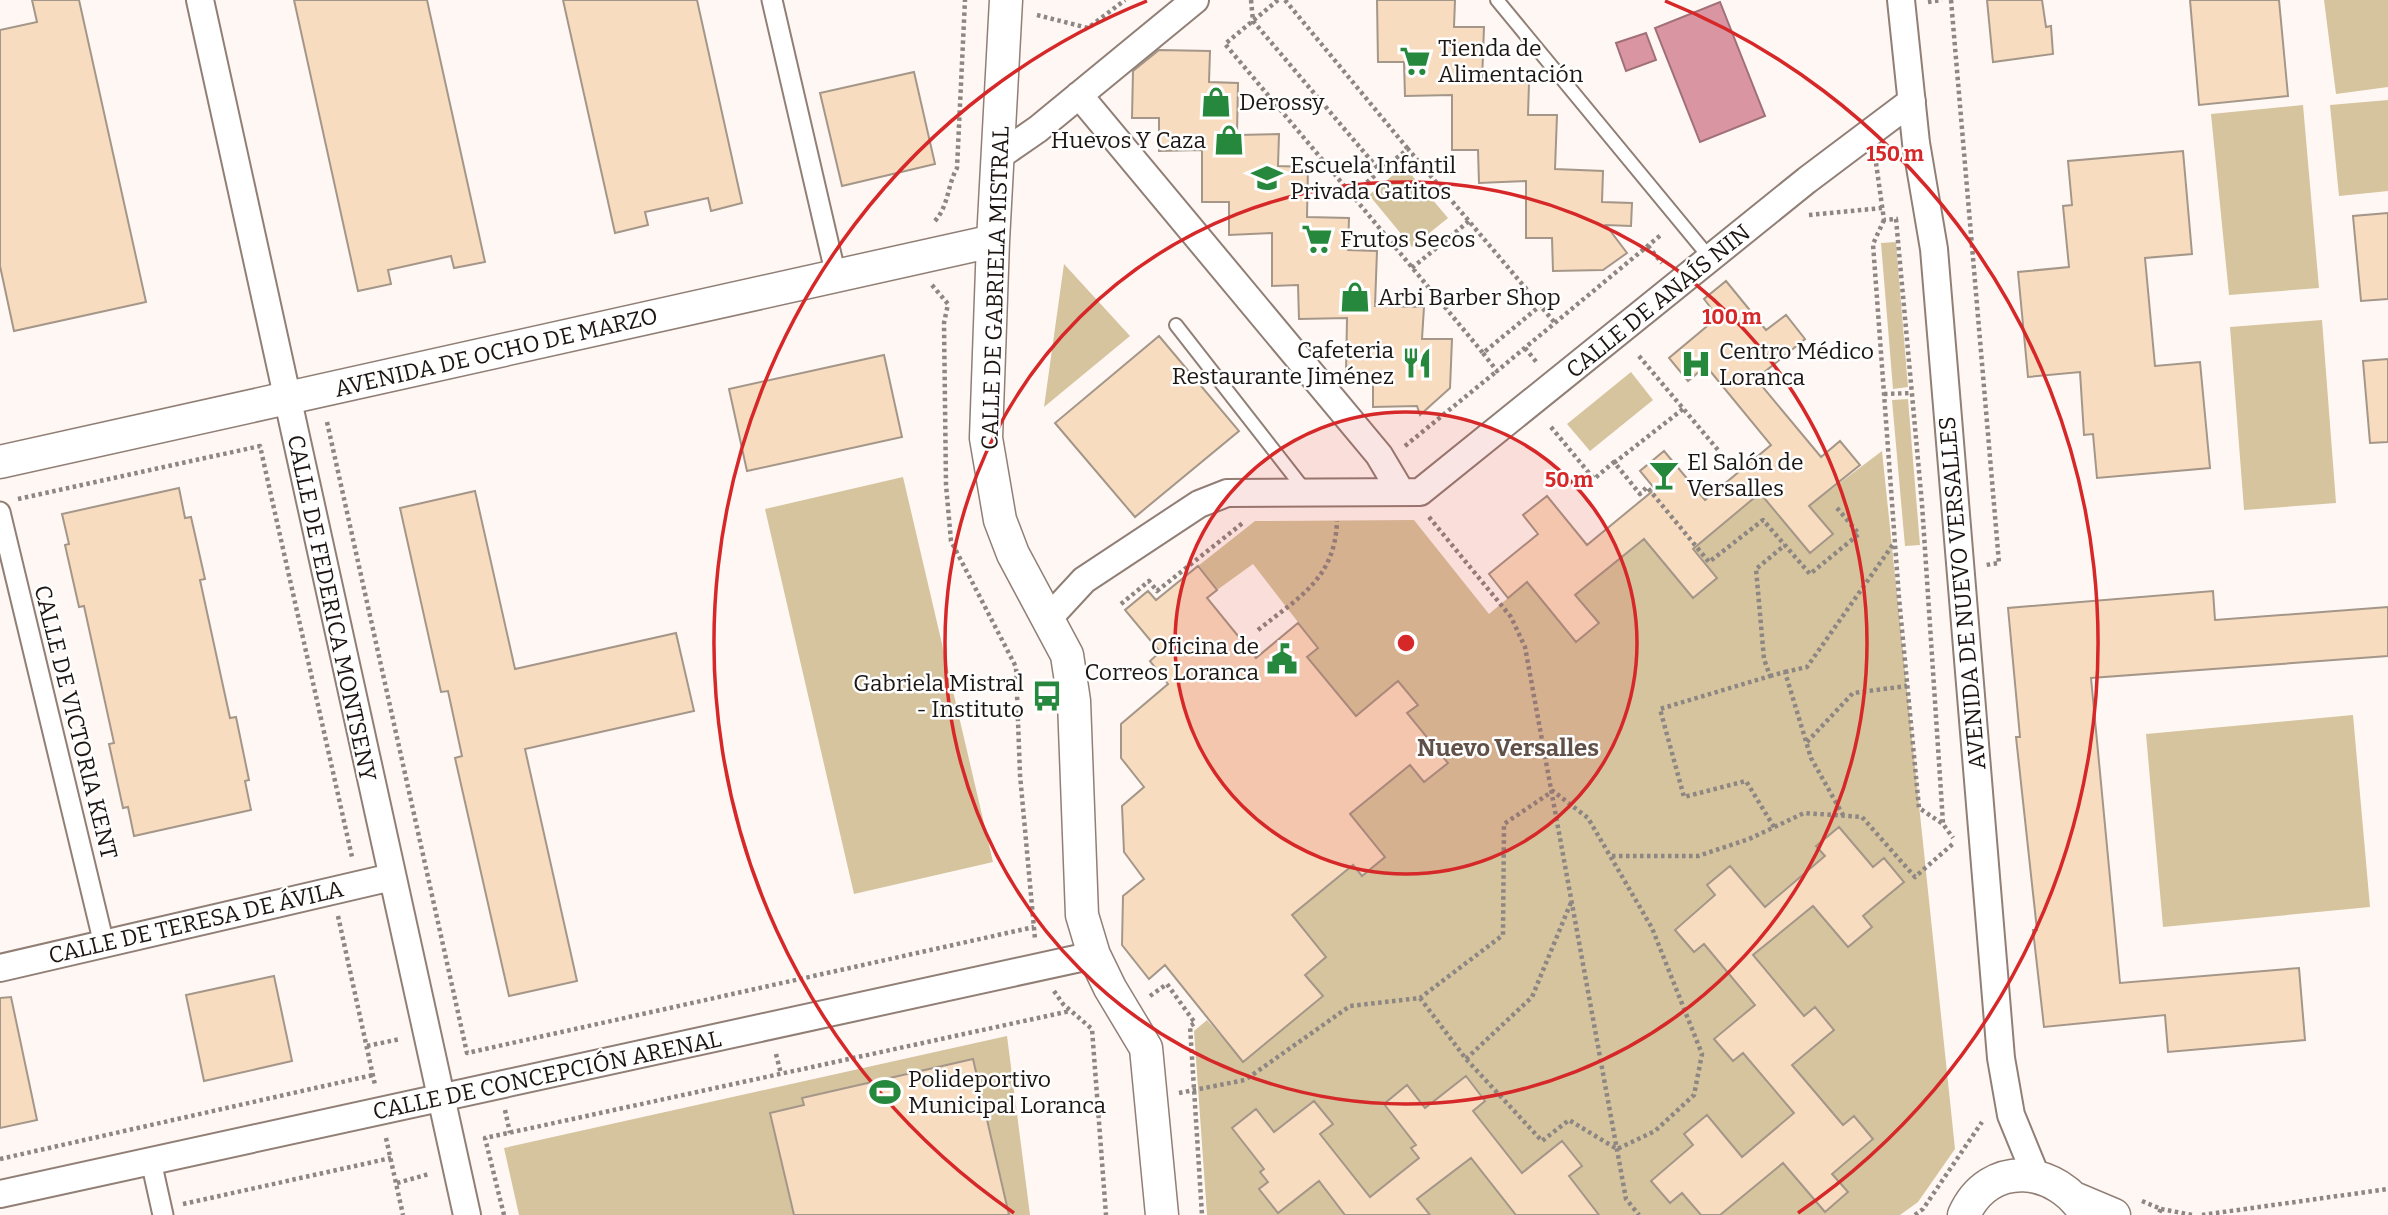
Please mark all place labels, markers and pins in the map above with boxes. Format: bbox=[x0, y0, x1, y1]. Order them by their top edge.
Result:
place label: Tienda de Alimentación bbox=[1438, 34, 1584, 88]
supermarket icon: Tienda de Alimentación bbox=[1398, 44, 1432, 78]
shop icon: Derossy bbox=[1199, 85, 1233, 119]
place label: Derossy bbox=[1239, 88, 1325, 116]
shop icon: Huevos Y Caza bbox=[1212, 123, 1246, 157]
place label: Huevos Y Caza bbox=[1051, 126, 1206, 154]
place label: Escuela Infantil Privada Gatitos bbox=[1290, 151, 1456, 205]
school or university icon: Escuela Infantil Privada Gatitos bbox=[1250, 161, 1284, 195]
supermarket icon: Frutos Secos bbox=[1300, 222, 1334, 256]
place label: Frutos Secos bbox=[1340, 225, 1475, 253]
shop icon: Arbi Barber Shop bbox=[1338, 280, 1372, 314]
place label: Arbi Barber Shop bbox=[1378, 283, 1561, 311]
place label: Cafeteria Restaurante Jiménez bbox=[1172, 336, 1394, 390]
place label: Centro Médico Loranca bbox=[1719, 337, 1874, 391]
restaurant icon: Cafeteria Restaurante Jiménez bbox=[1400, 346, 1434, 380]
hospital icon: Centro Médico Loranca bbox=[1679, 347, 1713, 381]
place label: El Salón de Versalles bbox=[1687, 448, 1804, 502]
bar icon: El Salón de Versalles bbox=[1647, 458, 1681, 492]
centre of rings bbox=[1394, 631, 1418, 655]
place label: Oficina de Correos Loranca bbox=[1085, 632, 1259, 686]
public building icon: Oficina de Correos Loranca bbox=[1265, 642, 1299, 676]
place label: Gabriela Mistral - Instituto bbox=[853, 669, 1024, 723]
bus stop icon: Gabriela Mistral - Instituto bbox=[1030, 679, 1064, 713]
place label: Polideportivo Municipal Loranca bbox=[908, 1065, 1107, 1119]
sports icon: Polideportivo Municipal Loranca bbox=[868, 1075, 902, 1109]

